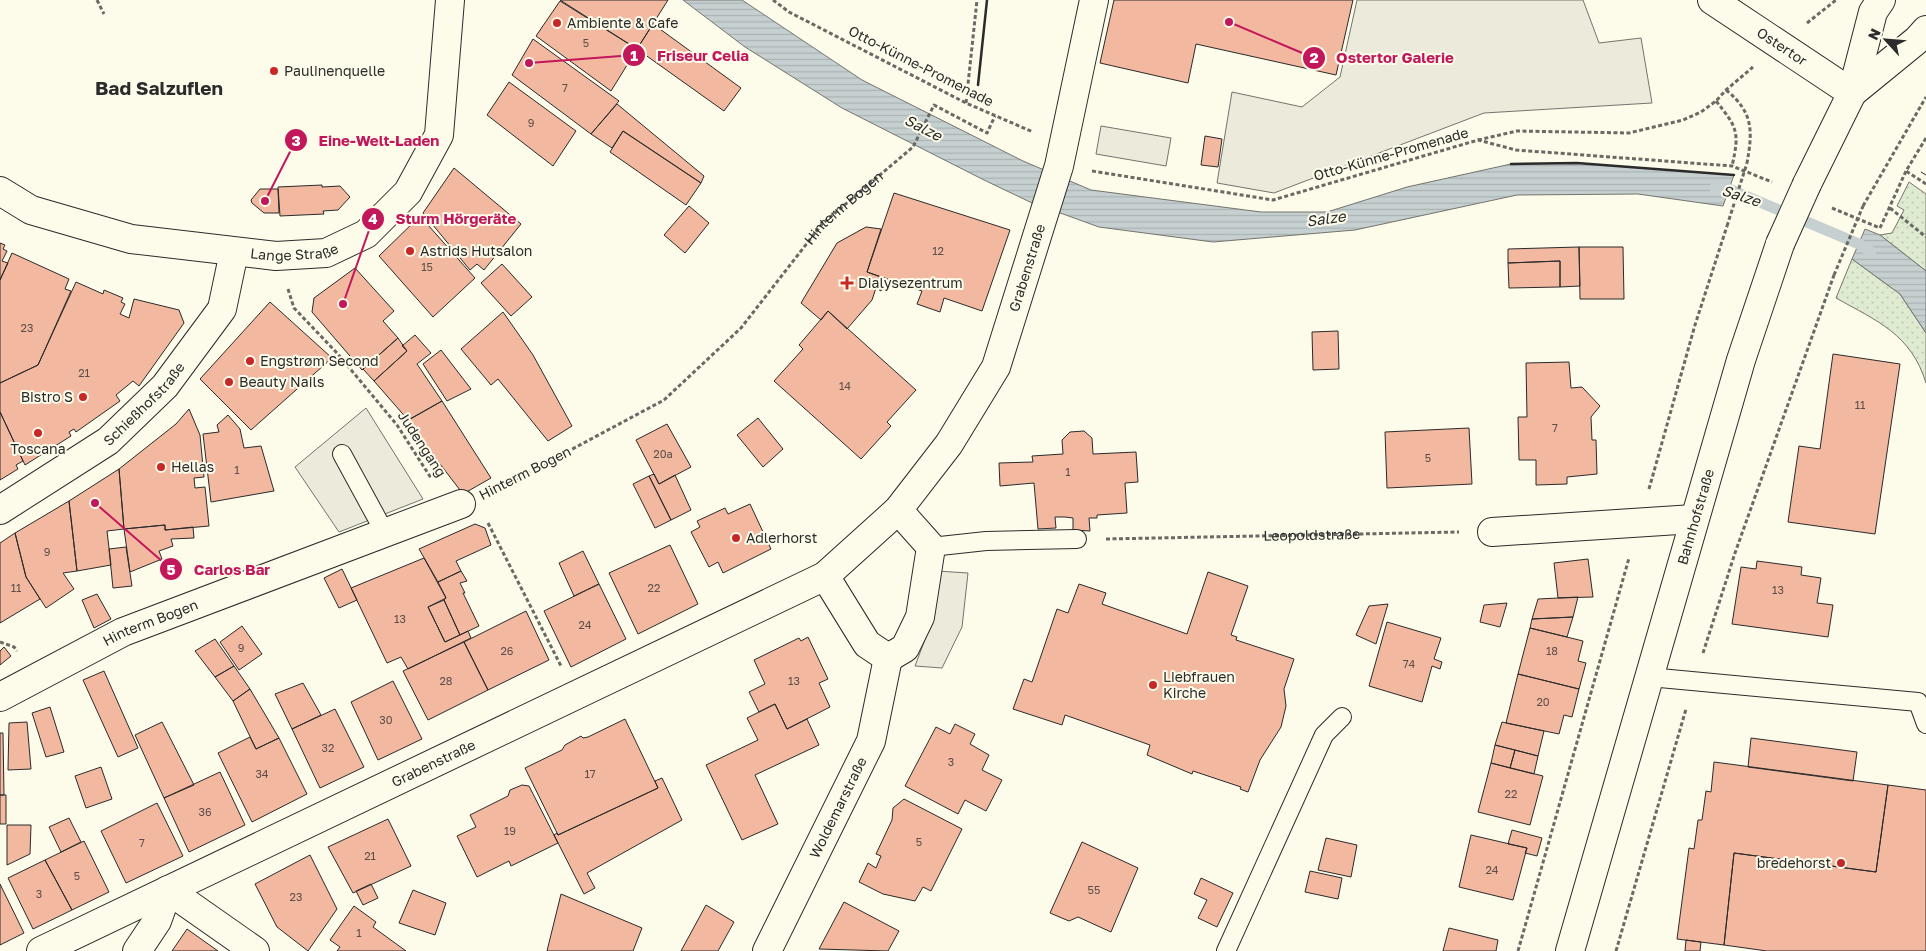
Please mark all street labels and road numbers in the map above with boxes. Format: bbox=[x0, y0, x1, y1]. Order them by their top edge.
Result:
street label: Otto-Künne-Promenade bbox=[846, 22, 997, 110]
street label: Ostertor bbox=[1754, 23, 1811, 69]
street label: Otto-Künne-Promenade bbox=[1311, 123, 1470, 184]
street label: Hinterm Bogen bbox=[800, 167, 886, 248]
street label: Grabenstraße bbox=[1005, 222, 1048, 314]
street label: Lange Straße bbox=[249, 239, 341, 264]
street label: Schießhofstraße bbox=[100, 359, 188, 449]
street label: Judengang bbox=[395, 408, 450, 480]
street label: Hinterm Bogen bbox=[476, 442, 574, 503]
street label: Bahnhofstraße bbox=[1673, 467, 1717, 567]
street label: Leopoldstraße bbox=[1263, 525, 1361, 544]
street label: Hinterm Bogen bbox=[100, 595, 200, 649]
street label: Grabenstraße bbox=[388, 736, 478, 790]
street label: Woldemarstraße bbox=[805, 754, 870, 861]

